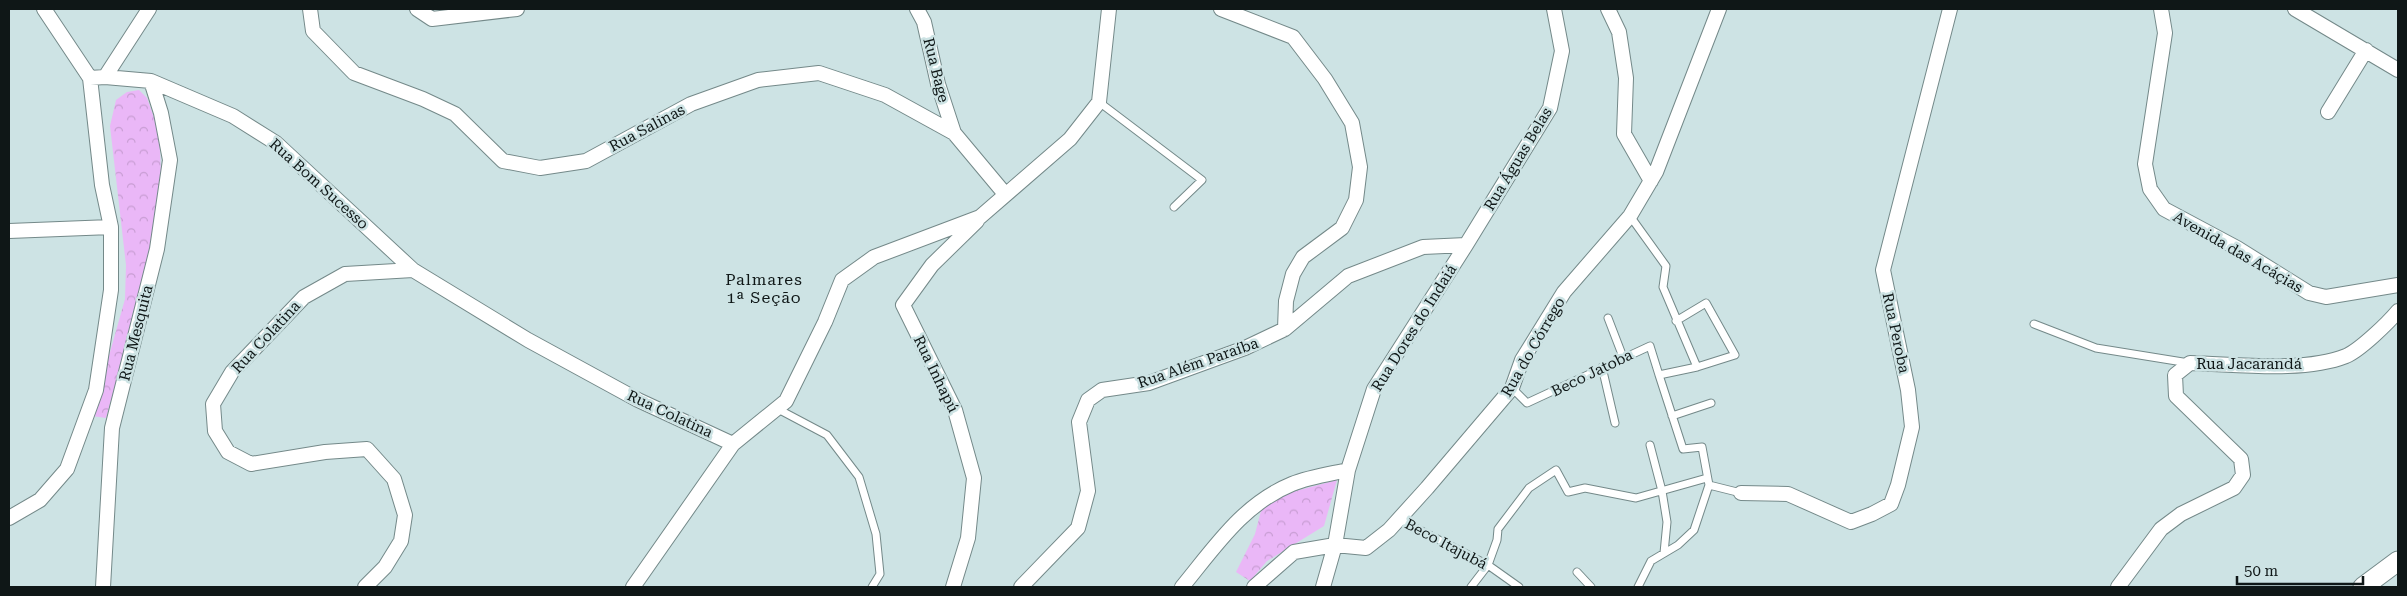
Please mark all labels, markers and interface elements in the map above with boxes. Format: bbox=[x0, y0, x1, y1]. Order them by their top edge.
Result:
street label: Rua Bage bbox=[919, 36, 953, 104]
street label: Rua Salinas bbox=[606, 100, 688, 156]
street label: Rua Águas Belas bbox=[1480, 104, 1556, 214]
street label: Rua Bom Sucesso bbox=[266, 135, 372, 233]
street label: Avenida das Acáçias bbox=[2170, 208, 2306, 296]
street label: Rua Dores do Indaiá bbox=[1368, 261, 1460, 395]
district label: Palmares 1ª Seção bbox=[725, 270, 803, 307]
street label: Rua Mesquita bbox=[115, 283, 157, 383]
street label: Rua Peroba bbox=[1879, 291, 1913, 375]
street label: Rua do Córrego bbox=[1497, 294, 1569, 400]
street label: Rua Colatina bbox=[228, 297, 304, 377]
street label: Rua Inhapú bbox=[910, 333, 963, 416]
street label: Rua Além Paraíba bbox=[1135, 334, 1261, 392]
street label: Beco Jatoba bbox=[1548, 346, 1636, 400]
street label: Rua Jacarandá bbox=[2196, 355, 2302, 373]
street label: Rua Colatina bbox=[624, 386, 716, 442]
street label: Beco Itajubá bbox=[1402, 515, 1490, 573]
scale bar bbox=[2237, 554, 2363, 586]
text: 50 m bbox=[2244, 562, 2279, 580]

